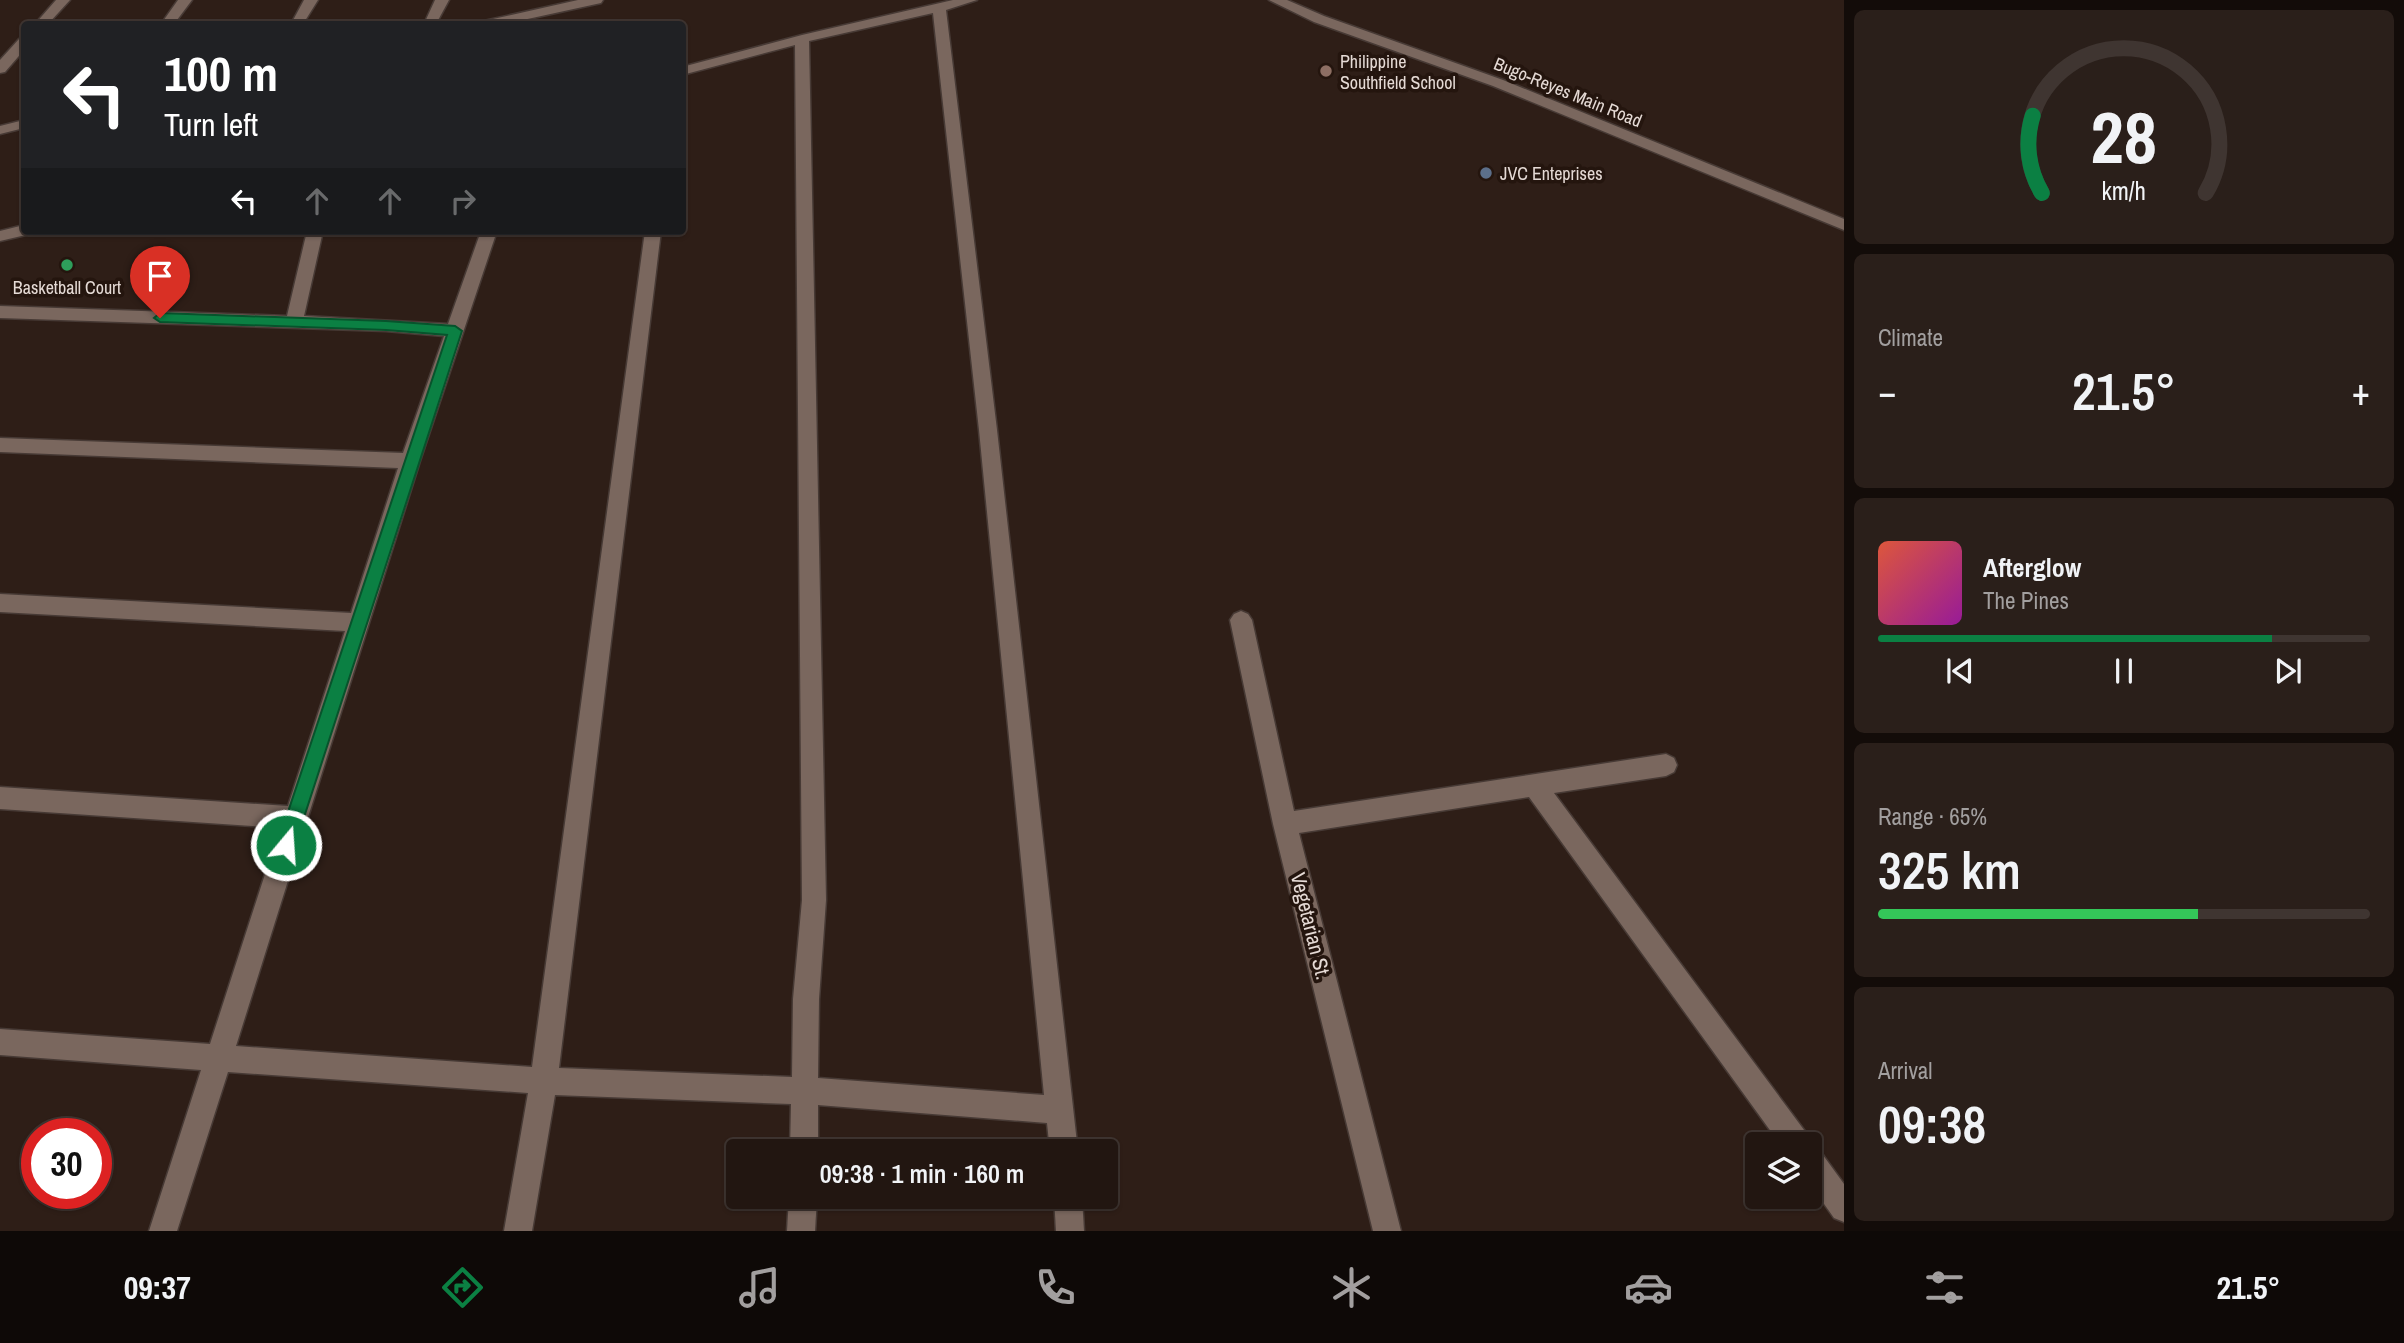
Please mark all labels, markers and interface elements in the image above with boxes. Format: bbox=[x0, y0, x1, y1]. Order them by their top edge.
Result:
text: 100 m bbox=[164, 40, 278, 106]
icon: left bbox=[49, 49, 140, 140]
place label: Philippine Southfield School bbox=[1340, 49, 1456, 95]
street label: Bugo-Reyes Main Road bbox=[1490, 51, 1646, 133]
marker: Philippine Southfield School bbox=[1318, 63, 1334, 79]
text: 28 bbox=[2091, 88, 2157, 186]
text: Turn left bbox=[164, 103, 258, 146]
place label: JVC Enteprises bbox=[1500, 161, 1603, 186]
marker: JVC Enteprises bbox=[1478, 165, 1494, 181]
text: km/h bbox=[2102, 174, 2146, 208]
icon: left bbox=[225, 182, 263, 220]
icon: ahead bbox=[298, 182, 336, 220]
icon: ahead bbox=[371, 182, 409, 220]
icon: right bbox=[444, 182, 482, 220]
pin bbox=[130, 246, 190, 318]
marker: Basketball Court bbox=[59, 257, 75, 273]
icon: arrive bbox=[141, 257, 179, 295]
place label: Basketball Court bbox=[13, 275, 121, 300]
text: Climate bbox=[1878, 322, 1943, 353]
text: 21.5° bbox=[2072, 356, 2176, 426]
text: − bbox=[1878, 366, 1896, 417]
text: + bbox=[2352, 366, 2370, 417]
text: Afterglow bbox=[1983, 550, 2081, 585]
text: The Pines bbox=[1983, 585, 2069, 616]
icon: previous bbox=[1941, 652, 1979, 690]
icon: pause bbox=[2105, 652, 2143, 690]
icon: next bbox=[2269, 652, 2307, 690]
text: Range · 65% bbox=[1878, 801, 1987, 832]
position arrow bbox=[249, 808, 323, 882]
text: 325 km bbox=[1878, 835, 2021, 905]
street label: Vegetarian St. bbox=[1284, 870, 1338, 982]
text: Arrival bbox=[1878, 1055, 1933, 1086]
text: 09:38 bbox=[1878, 1089, 1986, 1159]
speed limit sign: 30 bbox=[21, 1118, 112, 1209]
map controls bbox=[1745, 1132, 1822, 1209]
button: layers bbox=[1745, 1132, 1822, 1209]
text: 09:38 · 1 min · 160 m bbox=[820, 1156, 1024, 1191]
icon: directions bbox=[438, 1263, 487, 1312]
icon: music bbox=[735, 1263, 784, 1312]
icon: phone bbox=[1031, 1263, 1080, 1312]
icon: climate bbox=[1327, 1263, 1376, 1312]
icon: car bbox=[1624, 1263, 1673, 1312]
icon: filters bbox=[1920, 1263, 1969, 1312]
text: 09:37 bbox=[124, 1266, 191, 1309]
text: 21.5° bbox=[2216, 1266, 2280, 1309]

